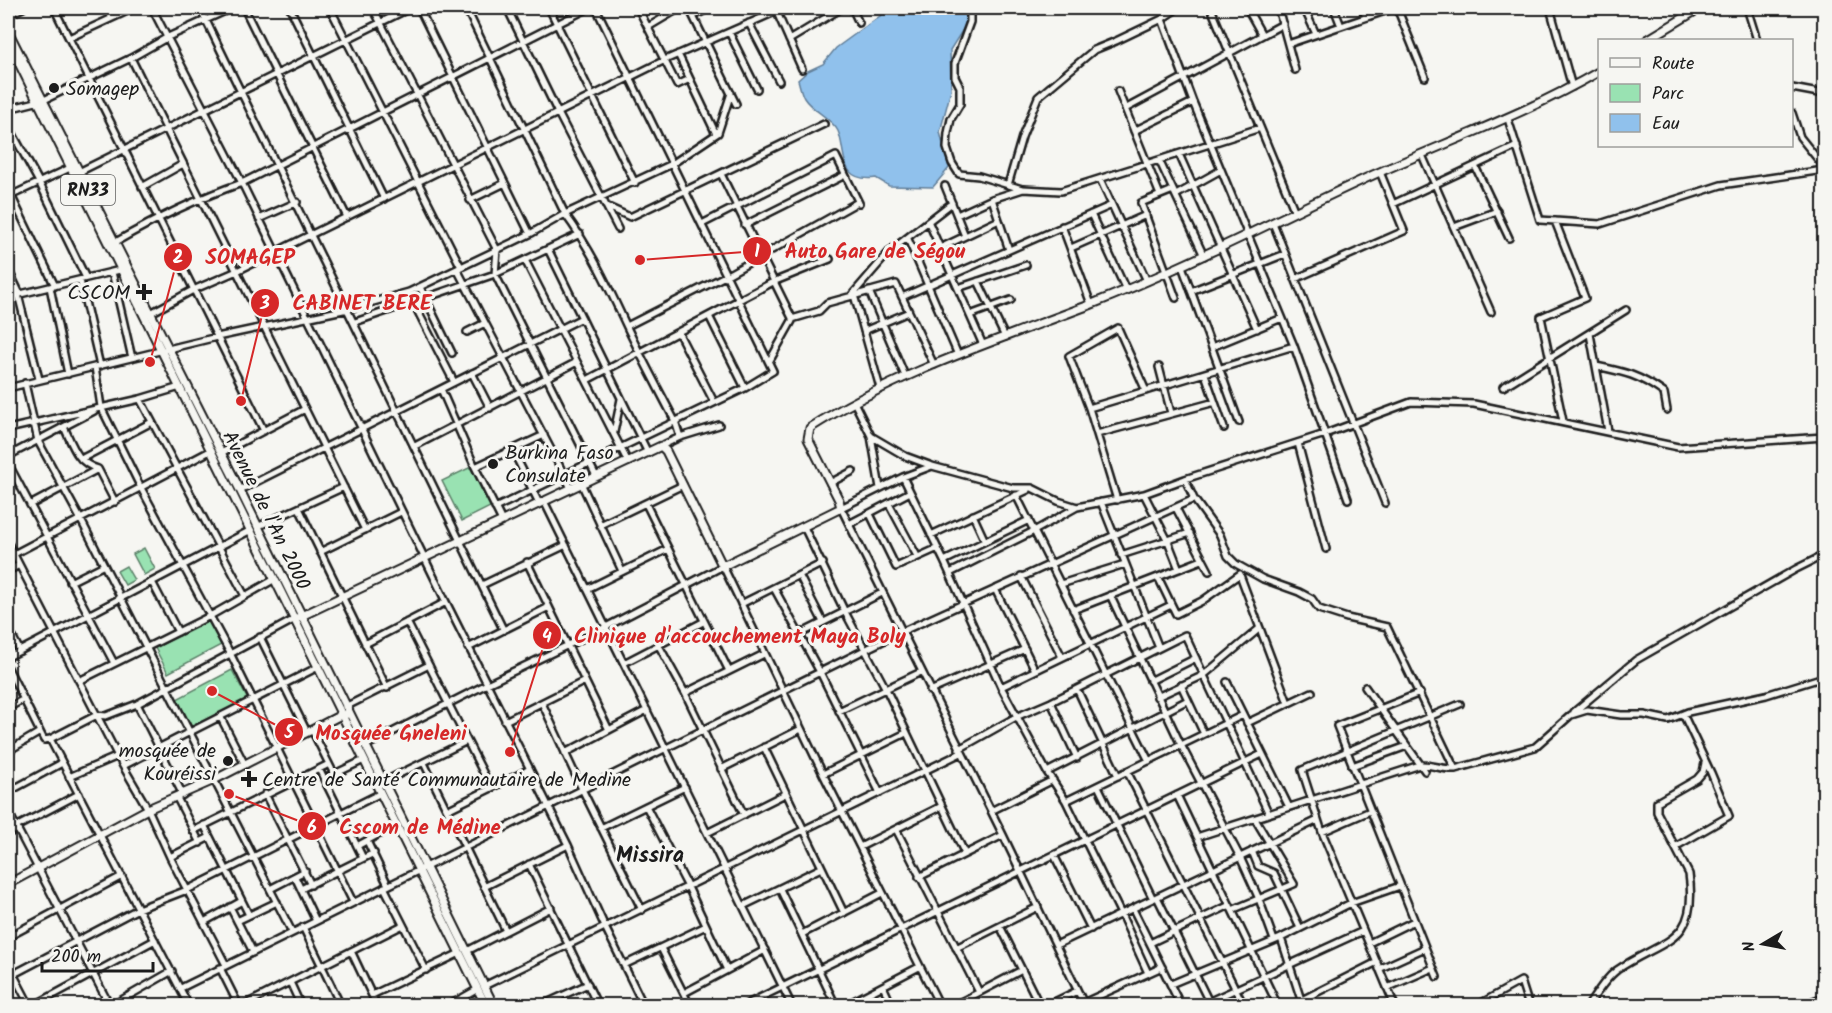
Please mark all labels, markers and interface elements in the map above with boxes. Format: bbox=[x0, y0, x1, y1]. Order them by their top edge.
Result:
legend bbox=[1598, 39, 1793, 147]
text: Route bbox=[1652, 50, 1694, 79]
place label: Somagep bbox=[66, 74, 139, 106]
text: Parc bbox=[1652, 80, 1684, 109]
marker: Somagep bbox=[47, 81, 61, 95]
text: Eau bbox=[1652, 110, 1680, 139]
road number: RN33 bbox=[61, 175, 115, 205]
callout: Auto Gare de Ségou bbox=[742, 232, 977, 271]
text: Auto Gare de Ségou bbox=[785, 236, 966, 269]
callout: SOMAGEP bbox=[163, 237, 306, 276]
text: 1 bbox=[754, 238, 760, 267]
text: SOMAGEP bbox=[205, 242, 296, 275]
text: 2 bbox=[173, 244, 183, 273]
place label: CSCOM bbox=[67, 278, 130, 310]
marker: CSCOM bbox=[135, 283, 153, 301]
callout: CABINET BERE bbox=[250, 283, 443, 322]
text: CABINET BERE bbox=[293, 288, 433, 321]
text: 3 bbox=[259, 290, 270, 319]
street label: Avenue de l'An 2000 bbox=[213, 426, 318, 596]
place label: Burkina Faso Consulate bbox=[505, 438, 614, 493]
marker: Burkina Faso Consulate bbox=[486, 457, 500, 471]
callout: Clinique d'accouchement Maya Boly bbox=[532, 616, 918, 655]
text: Clinique d'accouchement Maya Boly bbox=[574, 621, 906, 654]
text: 4 bbox=[542, 623, 552, 652]
callout: Mosquée Gneleni bbox=[274, 713, 479, 752]
text: Mosquée Gneleni bbox=[315, 718, 467, 751]
text: 5 bbox=[283, 719, 295, 748]
place label: mosquée de Kouréissi bbox=[119, 736, 217, 791]
marker: mosquée de Kouréissi bbox=[221, 754, 235, 768]
place label: Centre de Santé Communautaire de Medine bbox=[262, 765, 631, 797]
marker: Centre de Santé Communautaire de Medine bbox=[240, 770, 258, 788]
callout: Cscom de Médine bbox=[297, 807, 512, 846]
text: Cscom de Médine bbox=[339, 812, 501, 845]
text: 6 bbox=[307, 814, 317, 843]
district label: Missira bbox=[616, 839, 684, 874]
north arrow bbox=[1733, 914, 1793, 974]
scale bar bbox=[42, 935, 153, 973]
text: N bbox=[1737, 939, 1763, 953]
text: 200 m bbox=[51, 943, 101, 972]

